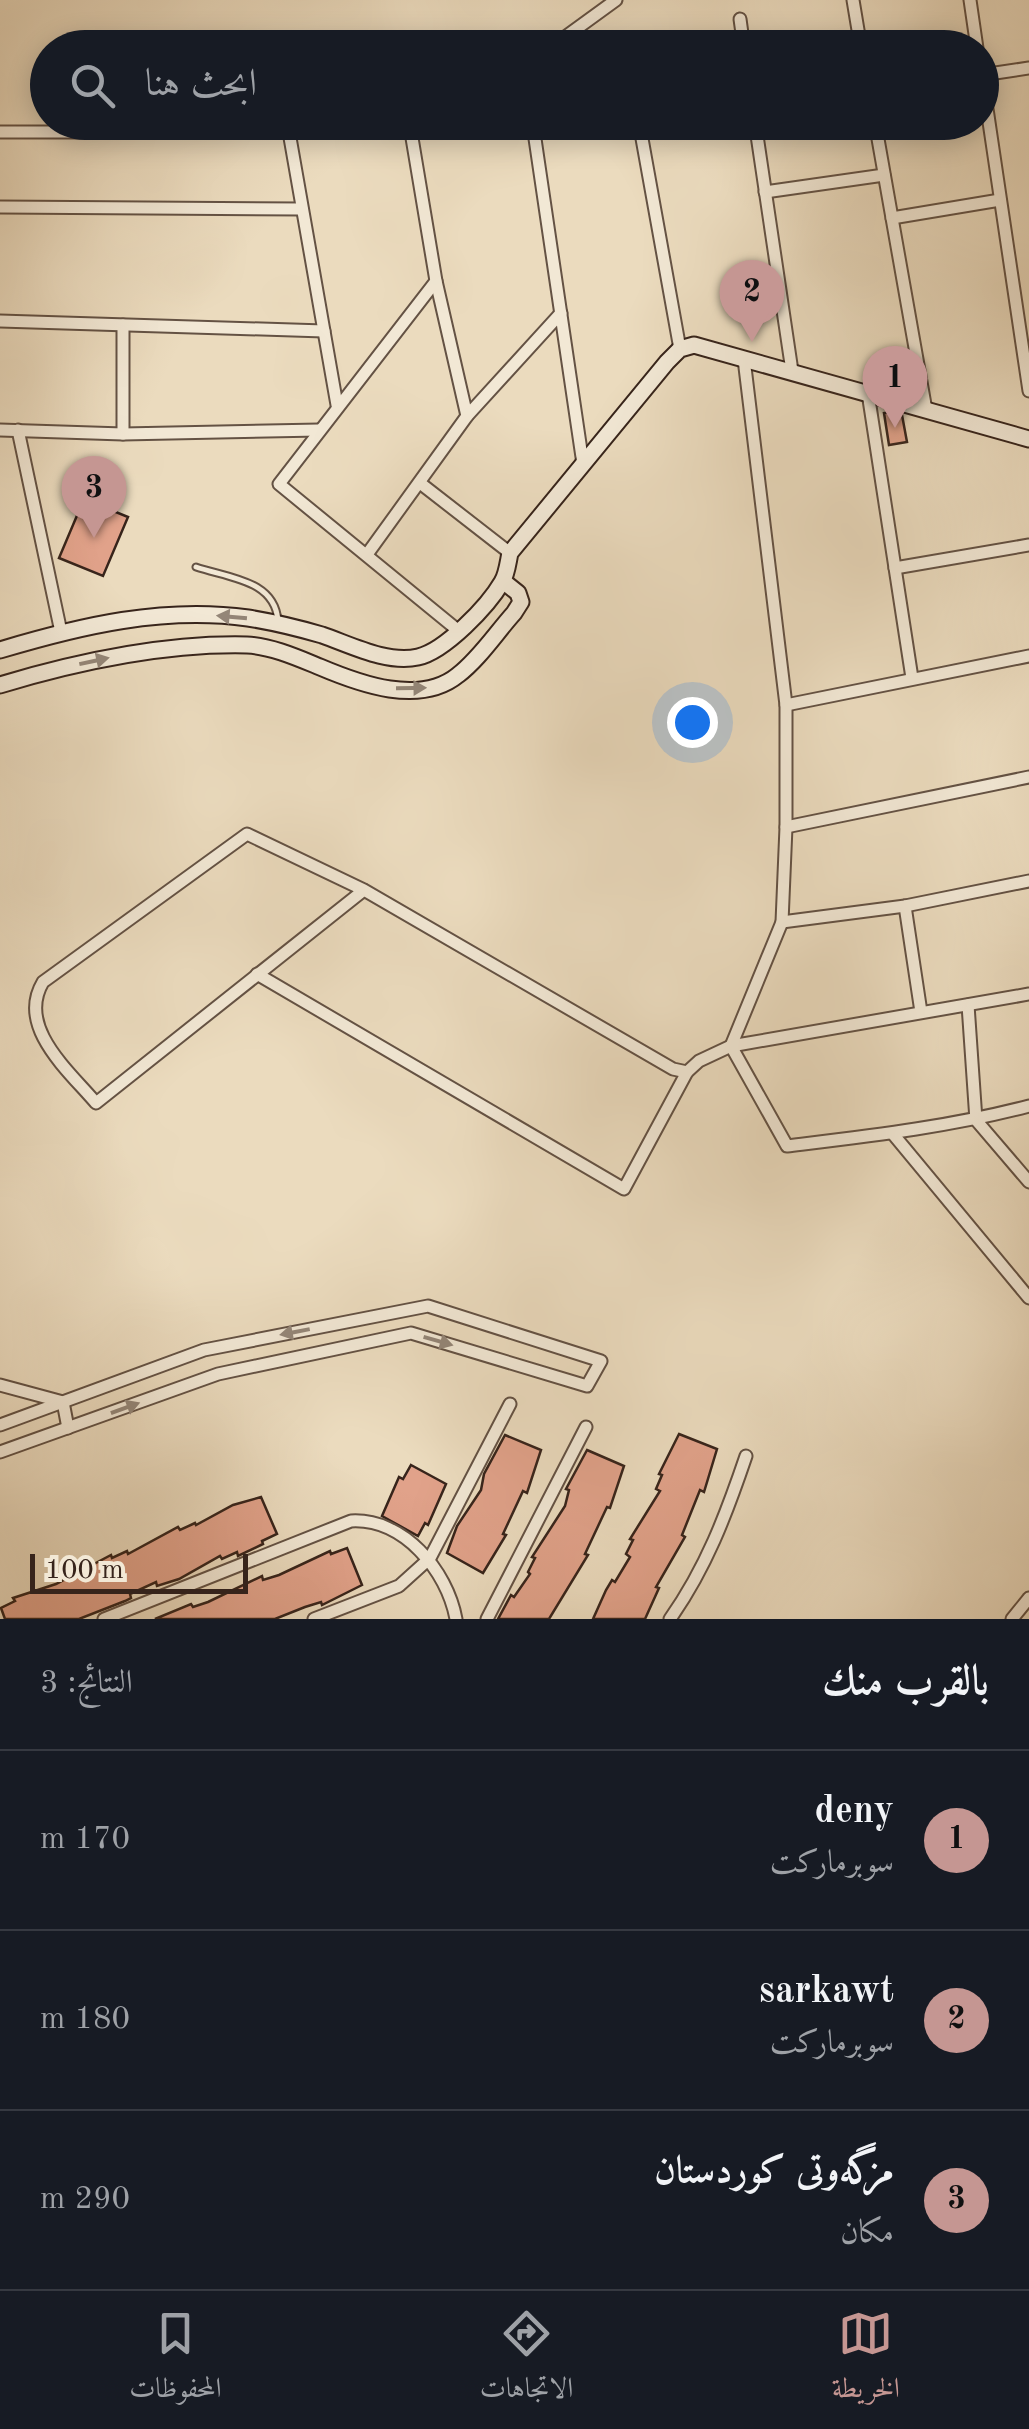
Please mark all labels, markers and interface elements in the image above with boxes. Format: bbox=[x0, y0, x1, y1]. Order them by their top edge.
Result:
search box bbox=[30, 30, 999, 140]
icon: search bbox=[65, 58, 120, 113]
text: ابحث هنا bbox=[145, 66, 257, 104]
pin: 2 bbox=[720, 260, 784, 342]
pin: 1 bbox=[862, 346, 928, 428]
pin: 3 bbox=[62, 456, 126, 538]
one-way arrow bbox=[216, 609, 247, 625]
one-way arrow bbox=[79, 652, 110, 668]
one-way arrow bbox=[396, 680, 427, 696]
your location bbox=[667, 697, 718, 748]
one-way arrow bbox=[280, 1325, 311, 1341]
one-way arrow bbox=[423, 1333, 454, 1349]
one-way arrow bbox=[110, 1399, 140, 1414]
scale bar bbox=[30, 1549, 248, 1594]
text: 100 m bbox=[45, 1557, 124, 1585]
text: بالقرب منك bbox=[822, 1662, 989, 1704]
text: النتائج: 3 bbox=[40, 1668, 133, 1700]
text: deny bbox=[815, 1793, 894, 1831]
text: 170 m bbox=[40, 1824, 130, 1856]
text: 1 bbox=[947, 1824, 966, 1856]
text: سوبرماركت bbox=[770, 1848, 894, 1880]
text: sarkawt bbox=[759, 1973, 894, 2011]
text: 180 m bbox=[40, 2004, 130, 2036]
text: 2 bbox=[947, 2004, 966, 2036]
text: سوبرماركت bbox=[770, 2028, 894, 2060]
text: مزگەوتی کوردستان bbox=[654, 2153, 894, 2191]
text: 290 m bbox=[40, 2184, 130, 2216]
text: 3 bbox=[947, 2184, 966, 2216]
text: مكان bbox=[840, 2218, 894, 2250]
tab: المحفوظات bbox=[129, 2306, 221, 2415]
tab: الاتجاهات bbox=[480, 2306, 573, 2415]
tab: الخريطة bbox=[832, 2306, 900, 2415]

